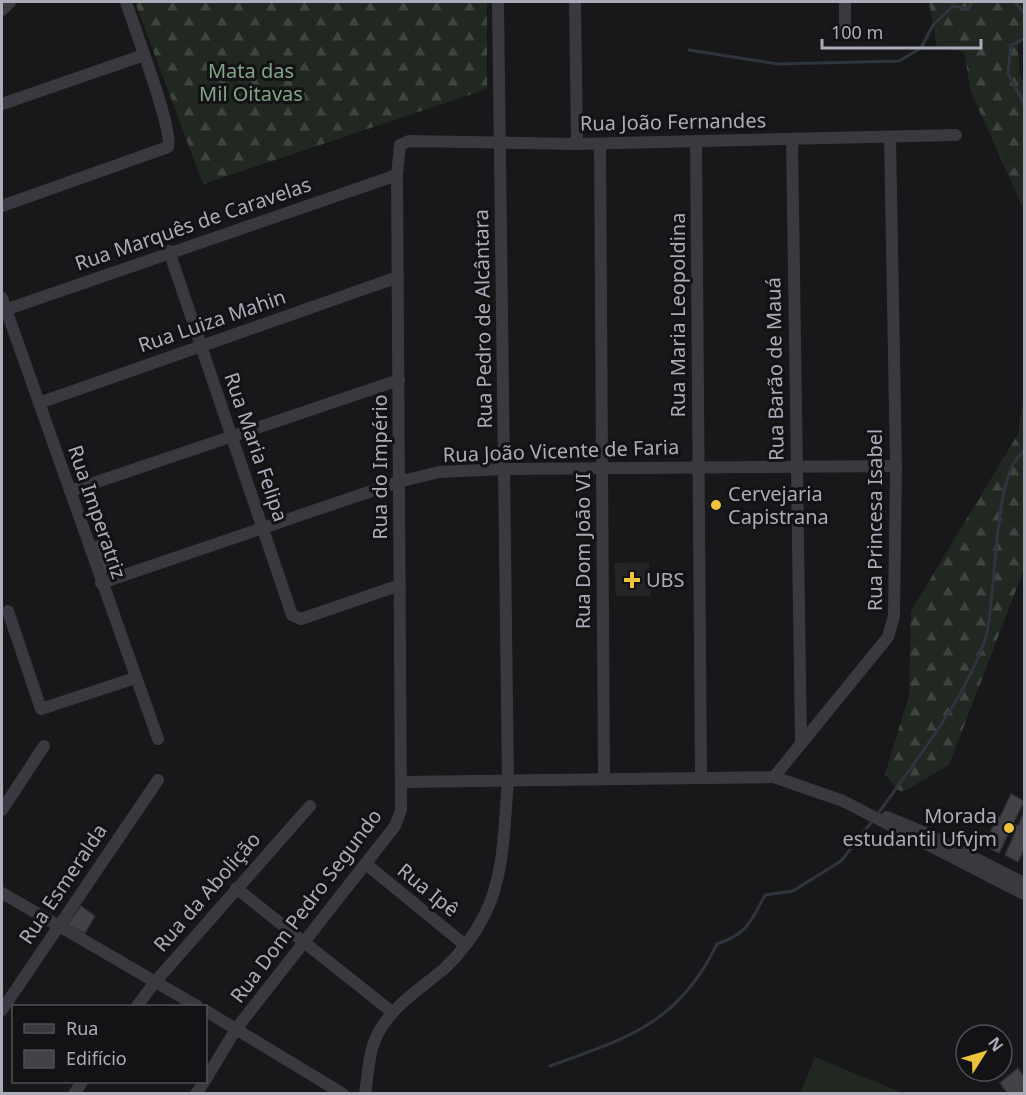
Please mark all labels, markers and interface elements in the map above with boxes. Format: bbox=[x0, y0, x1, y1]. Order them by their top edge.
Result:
scale bar bbox=[822, 12, 981, 50]
text: 100 m bbox=[831, 20, 883, 44]
park label: Mata das Mil Oitavas bbox=[199, 57, 303, 107]
street label: Rua João Fernandes bbox=[580, 106, 766, 137]
street label: Rua Marquês de Caravelas bbox=[71, 170, 315, 277]
street label: Rua Pedro de Alcântara bbox=[467, 209, 498, 429]
street label: Rua Maria Leopoldina bbox=[664, 213, 691, 417]
street label: Rua Barão de Mauá bbox=[759, 277, 790, 461]
street label: Rua Luiza Mahin bbox=[135, 283, 289, 358]
street label: Rua Maria Felipa bbox=[218, 369, 295, 525]
street label: Rua do Império bbox=[366, 394, 393, 540]
street label: Rua Princesa Isabel bbox=[861, 429, 888, 611]
street label: Rua João Vicente de Faria bbox=[442, 433, 680, 468]
street label: Rua Imperatriz bbox=[62, 442, 133, 582]
street label: Rua Dom João VI bbox=[569, 473, 596, 629]
place label: Cervejaria Capistrana bbox=[728, 480, 829, 530]
marker: Cervejaria Capistrana bbox=[709, 498, 723, 512]
place label: UBS bbox=[646, 566, 685, 593]
marker: UBS bbox=[623, 571, 641, 589]
place label: Morada estudantil Ufvjm bbox=[842, 802, 997, 852]
street label: Rua Dom Pedro Segundo bbox=[224, 803, 387, 1008]
street label: Rua Esmeralda bbox=[12, 818, 113, 949]
marker: Morada estudantil Ufvjm bbox=[1002, 821, 1016, 835]
street label: Rua da Abolição bbox=[147, 826, 266, 957]
street label: Rua Ipê bbox=[392, 857, 465, 923]
legend bbox=[12, 1005, 207, 1083]
text: Rua bbox=[66, 1016, 98, 1040]
north arrow bbox=[954, 1023, 1014, 1083]
text: N bbox=[983, 1032, 1009, 1056]
text: Edifício bbox=[66, 1046, 127, 1070]

